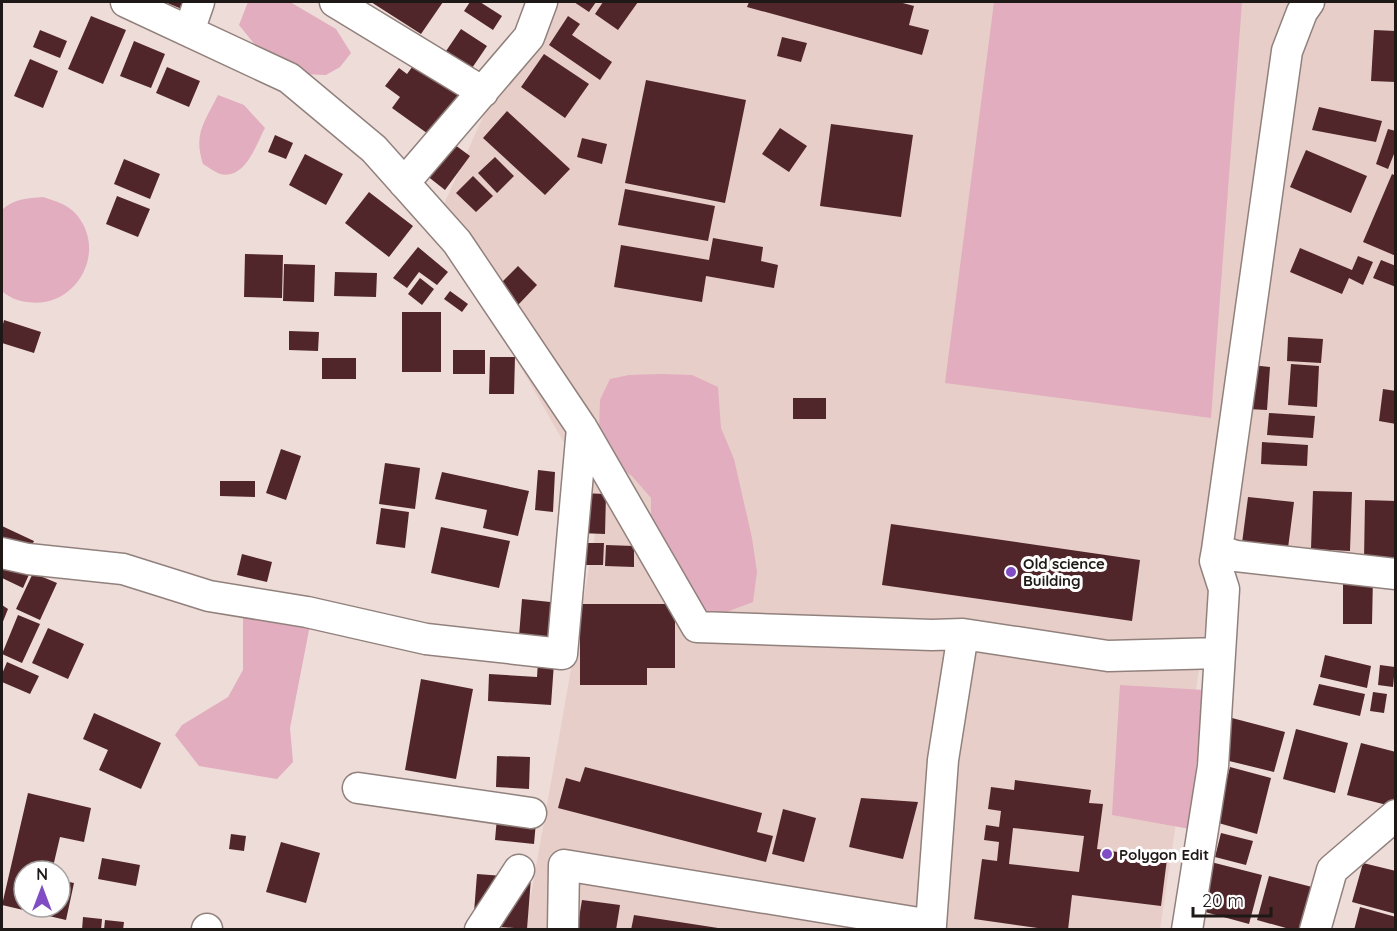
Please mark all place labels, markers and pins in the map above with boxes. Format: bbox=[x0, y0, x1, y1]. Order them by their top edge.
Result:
place label: Old science Building bbox=[1023, 554, 1105, 590]
marker: Old science Building bbox=[1004, 565, 1018, 579]
place label: Polygon Edit bbox=[1119, 845, 1209, 864]
marker: Polygon Edit bbox=[1100, 847, 1114, 861]

